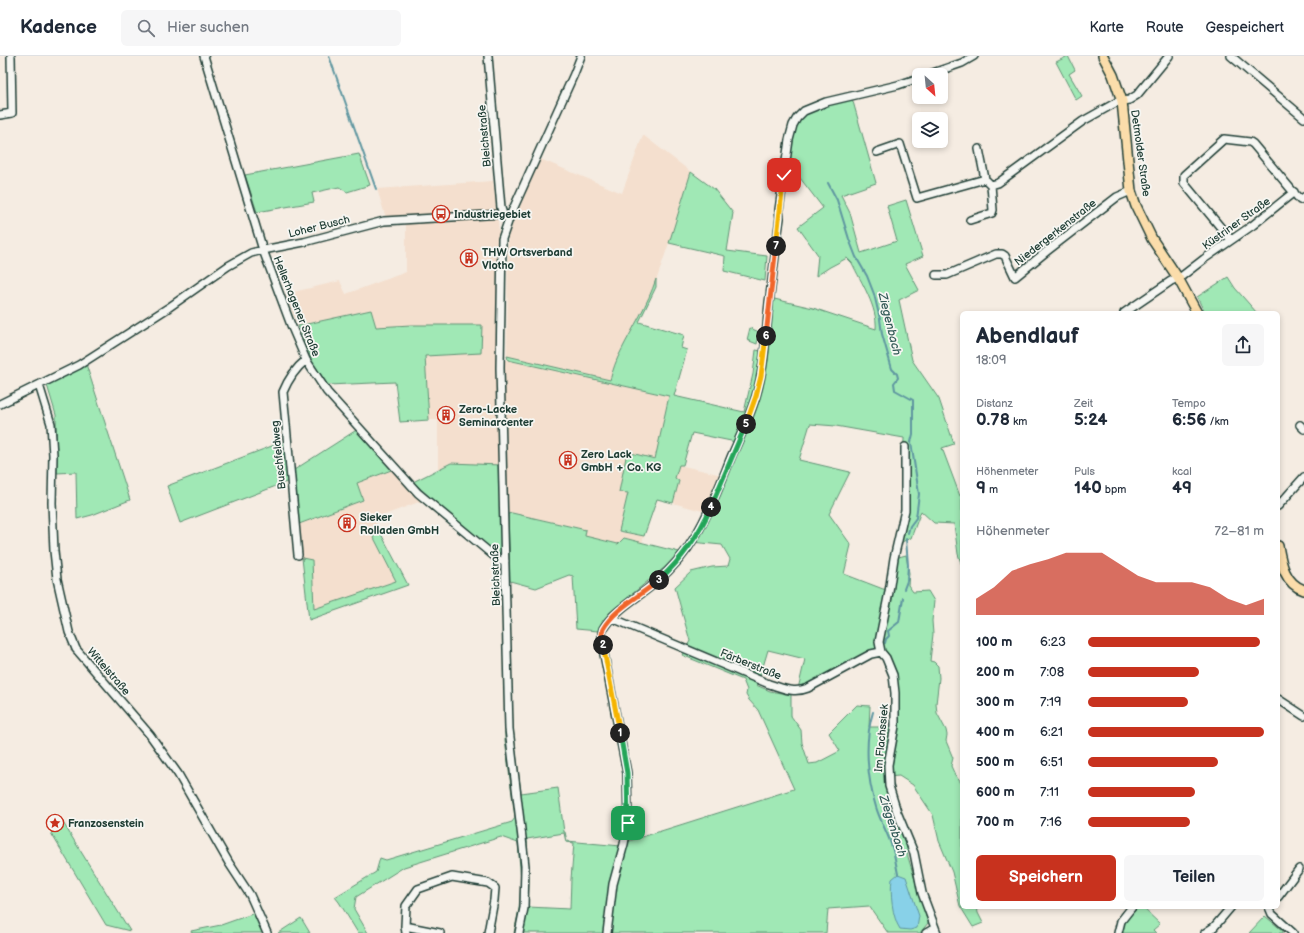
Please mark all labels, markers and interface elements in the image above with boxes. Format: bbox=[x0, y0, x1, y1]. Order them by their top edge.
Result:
search box bbox=[121, 10, 401, 46]
text: Kadence bbox=[20, 16, 97, 39]
icon: search bbox=[135, 17, 157, 39]
text: Hier suchen bbox=[167, 18, 249, 37]
text: Karte bbox=[1090, 19, 1124, 36]
text: Route bbox=[1146, 19, 1184, 36]
text: Gespeichert bbox=[1206, 19, 1284, 36]
north arrow bbox=[912, 68, 948, 104]
map controls bbox=[912, 68, 948, 148]
street label: Bleichstraße bbox=[475, 104, 494, 168]
street label: Detmolder Straße bbox=[1128, 109, 1153, 198]
button: layers bbox=[912, 112, 948, 148]
pin bbox=[767, 158, 801, 192]
icon: check bbox=[773, 164, 795, 186]
street label: Küstriner Straße bbox=[1200, 194, 1273, 252]
street label: Niedergerkenstraße bbox=[1012, 196, 1099, 268]
bus stop icon: Industriegebiet bbox=[431, 204, 451, 224]
place label: Industriegebiet bbox=[454, 208, 531, 221]
street label: Loher Busch bbox=[287, 213, 351, 240]
pin: 7 bbox=[766, 236, 786, 256]
text: 7 bbox=[773, 239, 779, 252]
place label: THW Ortsverband Vlotho bbox=[482, 246, 572, 272]
building icon: THW Ortsverband Vlotho bbox=[459, 248, 479, 268]
street label: Hellerhagener Straße bbox=[270, 254, 323, 359]
water label: Ziegenbach bbox=[874, 290, 905, 357]
text: Abendlauf bbox=[976, 323, 1079, 350]
button: share bbox=[1222, 324, 1264, 366]
pin: 6 bbox=[756, 326, 776, 346]
text: 6 bbox=[763, 329, 769, 342]
text: 18:09 bbox=[976, 352, 1006, 368]
text: Distanz bbox=[976, 397, 1013, 410]
text: Zeit bbox=[1074, 397, 1093, 410]
text: Tempo bbox=[1172, 397, 1206, 410]
place label: Zero-Lacke Seminarcenter bbox=[459, 403, 534, 429]
building icon: Zero-Lacke Seminarcenter bbox=[436, 405, 456, 425]
text: 0.78 bbox=[976, 410, 1010, 430]
text: 5:24 bbox=[1074, 410, 1107, 430]
text: 6:56 bbox=[1172, 410, 1207, 430]
pin: 5 bbox=[736, 414, 756, 434]
text: km bbox=[1010, 415, 1027, 428]
text: /km bbox=[1207, 415, 1229, 428]
text: 5 bbox=[743, 417, 749, 430]
street label: Buschfeldweg bbox=[268, 420, 289, 490]
place label: Zero Lack GmbH + Co. KG bbox=[581, 448, 661, 474]
building icon: Zero Lack GmbH + Co. KG bbox=[558, 450, 578, 470]
text: Höhenmeter bbox=[976, 465, 1038, 478]
text: Puls bbox=[1074, 465, 1095, 478]
text: kcal bbox=[1172, 465, 1192, 478]
text: 9 bbox=[976, 478, 986, 498]
text: 140 bbox=[1074, 478, 1102, 498]
text: 49 bbox=[1172, 478, 1192, 498]
text: m bbox=[986, 483, 998, 496]
text: bpm bbox=[1102, 483, 1126, 496]
pin: 4 bbox=[701, 497, 721, 517]
text: 4 bbox=[708, 500, 714, 513]
place label: Sieker Rolladen GmbH bbox=[360, 511, 439, 537]
building icon: Sieker Rolladen GmbH bbox=[337, 513, 357, 533]
text: Höhenmeter bbox=[976, 523, 1050, 539]
text: 72–81 m bbox=[1215, 523, 1264, 539]
street label: Bleichstraße bbox=[488, 543, 503, 606]
pin: 3 bbox=[649, 570, 669, 590]
text: 3 bbox=[656, 573, 662, 586]
text: 100 m bbox=[976, 634, 1012, 650]
text: 6:23 bbox=[1040, 634, 1066, 650]
pin: 2 bbox=[593, 635, 613, 655]
text: 2 bbox=[600, 638, 606, 651]
street label: Wittelstraße bbox=[84, 645, 133, 698]
street label: Färberstraße bbox=[718, 646, 784, 683]
text: 200 m bbox=[976, 664, 1014, 680]
text: 7:08 bbox=[1040, 664, 1064, 680]
text: 300 m bbox=[976, 694, 1014, 710]
text: 7:19 bbox=[1040, 694, 1062, 710]
street label: Im Flachssiek bbox=[872, 703, 891, 772]
pin: 1 bbox=[610, 723, 630, 743]
text: 400 m bbox=[976, 724, 1014, 740]
text: 6:21 bbox=[1040, 724, 1063, 740]
text: 1 bbox=[618, 726, 622, 739]
text: 500 m bbox=[976, 754, 1014, 770]
text: 6:51 bbox=[1040, 754, 1063, 770]
text: 600 m bbox=[976, 784, 1015, 800]
text: 7:11 bbox=[1040, 784, 1059, 800]
water label: Ziegenbach bbox=[875, 792, 910, 859]
pin bbox=[611, 806, 645, 840]
icon: arrive bbox=[617, 812, 639, 834]
place icon: Franzosenstein bbox=[45, 813, 65, 833]
text: 700 m bbox=[976, 814, 1014, 830]
text: 7:16 bbox=[1040, 814, 1062, 830]
place label: Franzosenstein bbox=[68, 817, 144, 830]
button: Speichern bbox=[976, 855, 1116, 901]
button: Teilen bbox=[1124, 855, 1264, 901]

